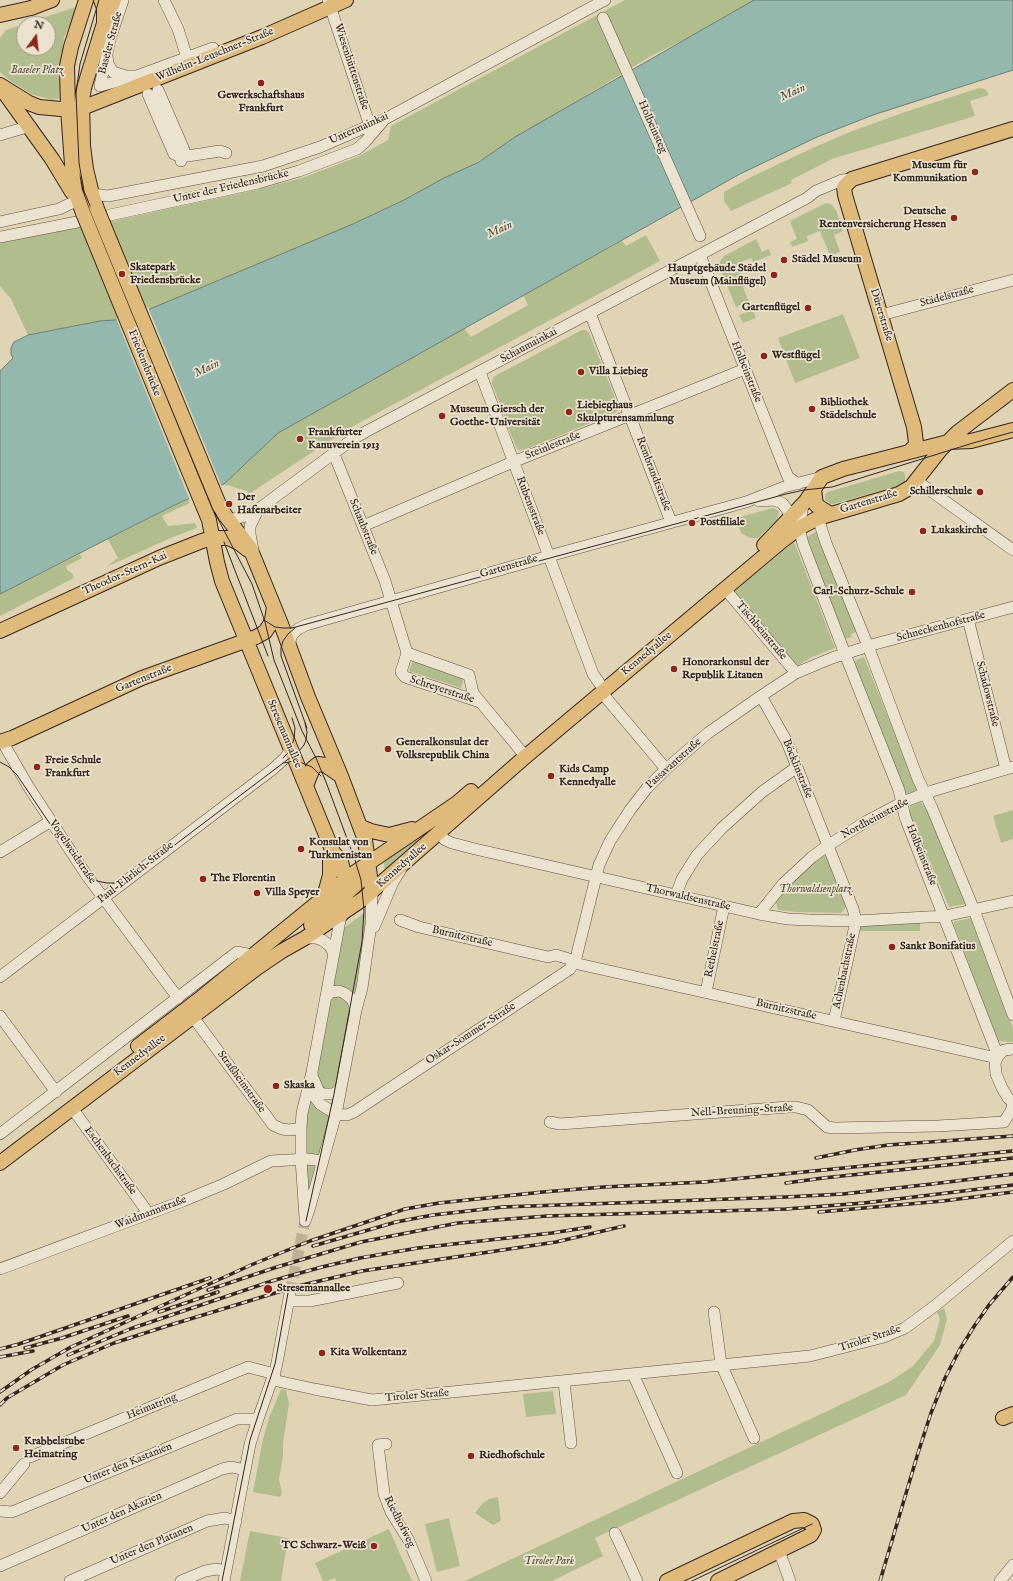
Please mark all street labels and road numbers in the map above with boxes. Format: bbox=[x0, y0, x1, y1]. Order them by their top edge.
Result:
street label: Baseler Straße bbox=[96, 10, 126, 76]
street label: Wiesenhüttenstraße bbox=[331, 22, 371, 112]
street label: Wilhelm-Leuschner-Straße bbox=[154, 25, 276, 85]
street label: Holbeinsteg bbox=[634, 98, 670, 156]
street label: Untermainkai bbox=[327, 110, 391, 148]
street label: Unter der Friedensbrücke bbox=[172, 167, 290, 207]
street label: Städelstraße bbox=[919, 283, 975, 311]
street label: Dürerstraße bbox=[867, 287, 895, 343]
street label: Schaumainkai bbox=[498, 326, 560, 366]
street label: Friedensbrücke bbox=[125, 328, 163, 398]
street label: Holbeinstraße bbox=[728, 339, 764, 405]
street label: Steinlestraße bbox=[523, 429, 583, 463]
street label: Rembrandtstraße bbox=[633, 435, 673, 513]
street label: Rubensstraße bbox=[513, 475, 547, 537]
street label: Gartenstraße bbox=[839, 487, 899, 517]
street label: Schaubstraße bbox=[346, 497, 380, 557]
street label: Theodor-Stern-Kai bbox=[81, 549, 169, 599]
street label: Gartenstraße bbox=[479, 552, 539, 582]
street label: Tischbeinstraße bbox=[733, 599, 789, 663]
street label: Schneckenhofstraße bbox=[895, 609, 987, 645]
street label: Kennedyallee bbox=[619, 629, 675, 679]
street label: Schadowstraße bbox=[972, 660, 1002, 728]
street label: Gartenstraße bbox=[114, 662, 174, 696]
street label: Schreyerstraße bbox=[408, 673, 476, 707]
street label: Stresemannallee bbox=[264, 698, 304, 770]
street label: Passavantstraße bbox=[644, 736, 704, 792]
street label: Böcklinstraße bbox=[779, 737, 815, 801]
street label: Nordheimstraße bbox=[839, 796, 911, 842]
street label: Vogelweidstraße bbox=[46, 817, 98, 887]
street label: Holbeinstraße bbox=[903, 822, 939, 888]
street label: Paul-Ehrlich-Straße bbox=[95, 839, 177, 907]
street label: Kennedyallee bbox=[374, 841, 430, 891]
street label: Thorwaldsenstraße bbox=[644, 882, 732, 914]
street label: Rethelstraße bbox=[702, 919, 728, 979]
street label: Burnitzstraße bbox=[430, 924, 494, 950]
street label: Achenbachstraße bbox=[831, 932, 859, 1010]
street label: Burnitzstraße bbox=[754, 997, 818, 1023]
street label: Oskar-Sommer-Straße bbox=[424, 1000, 518, 1068]
street label: Kennedyallee bbox=[111, 1032, 169, 1080]
street label: Straßheimstraße bbox=[214, 1048, 268, 1116]
street label: Nell-Breuning-Straße bbox=[691, 1102, 793, 1120]
street label: Eschenbachstraße bbox=[81, 1124, 139, 1198]
street label: Waidmannstraße bbox=[113, 1193, 189, 1233]
street label: Tiroler Straße bbox=[837, 1323, 903, 1355]
street label: Tiroler Straße bbox=[384, 1387, 450, 1405]
street label: Heimatring bbox=[125, 1391, 179, 1423]
street label: Unter den Kastanien bbox=[82, 1440, 174, 1488]
street label: Unter den Akazien bbox=[80, 1489, 164, 1537]
street label: Riedhofweg bbox=[380, 1494, 418, 1550]
street label: Unter den Platanen bbox=[109, 1522, 195, 1568]

